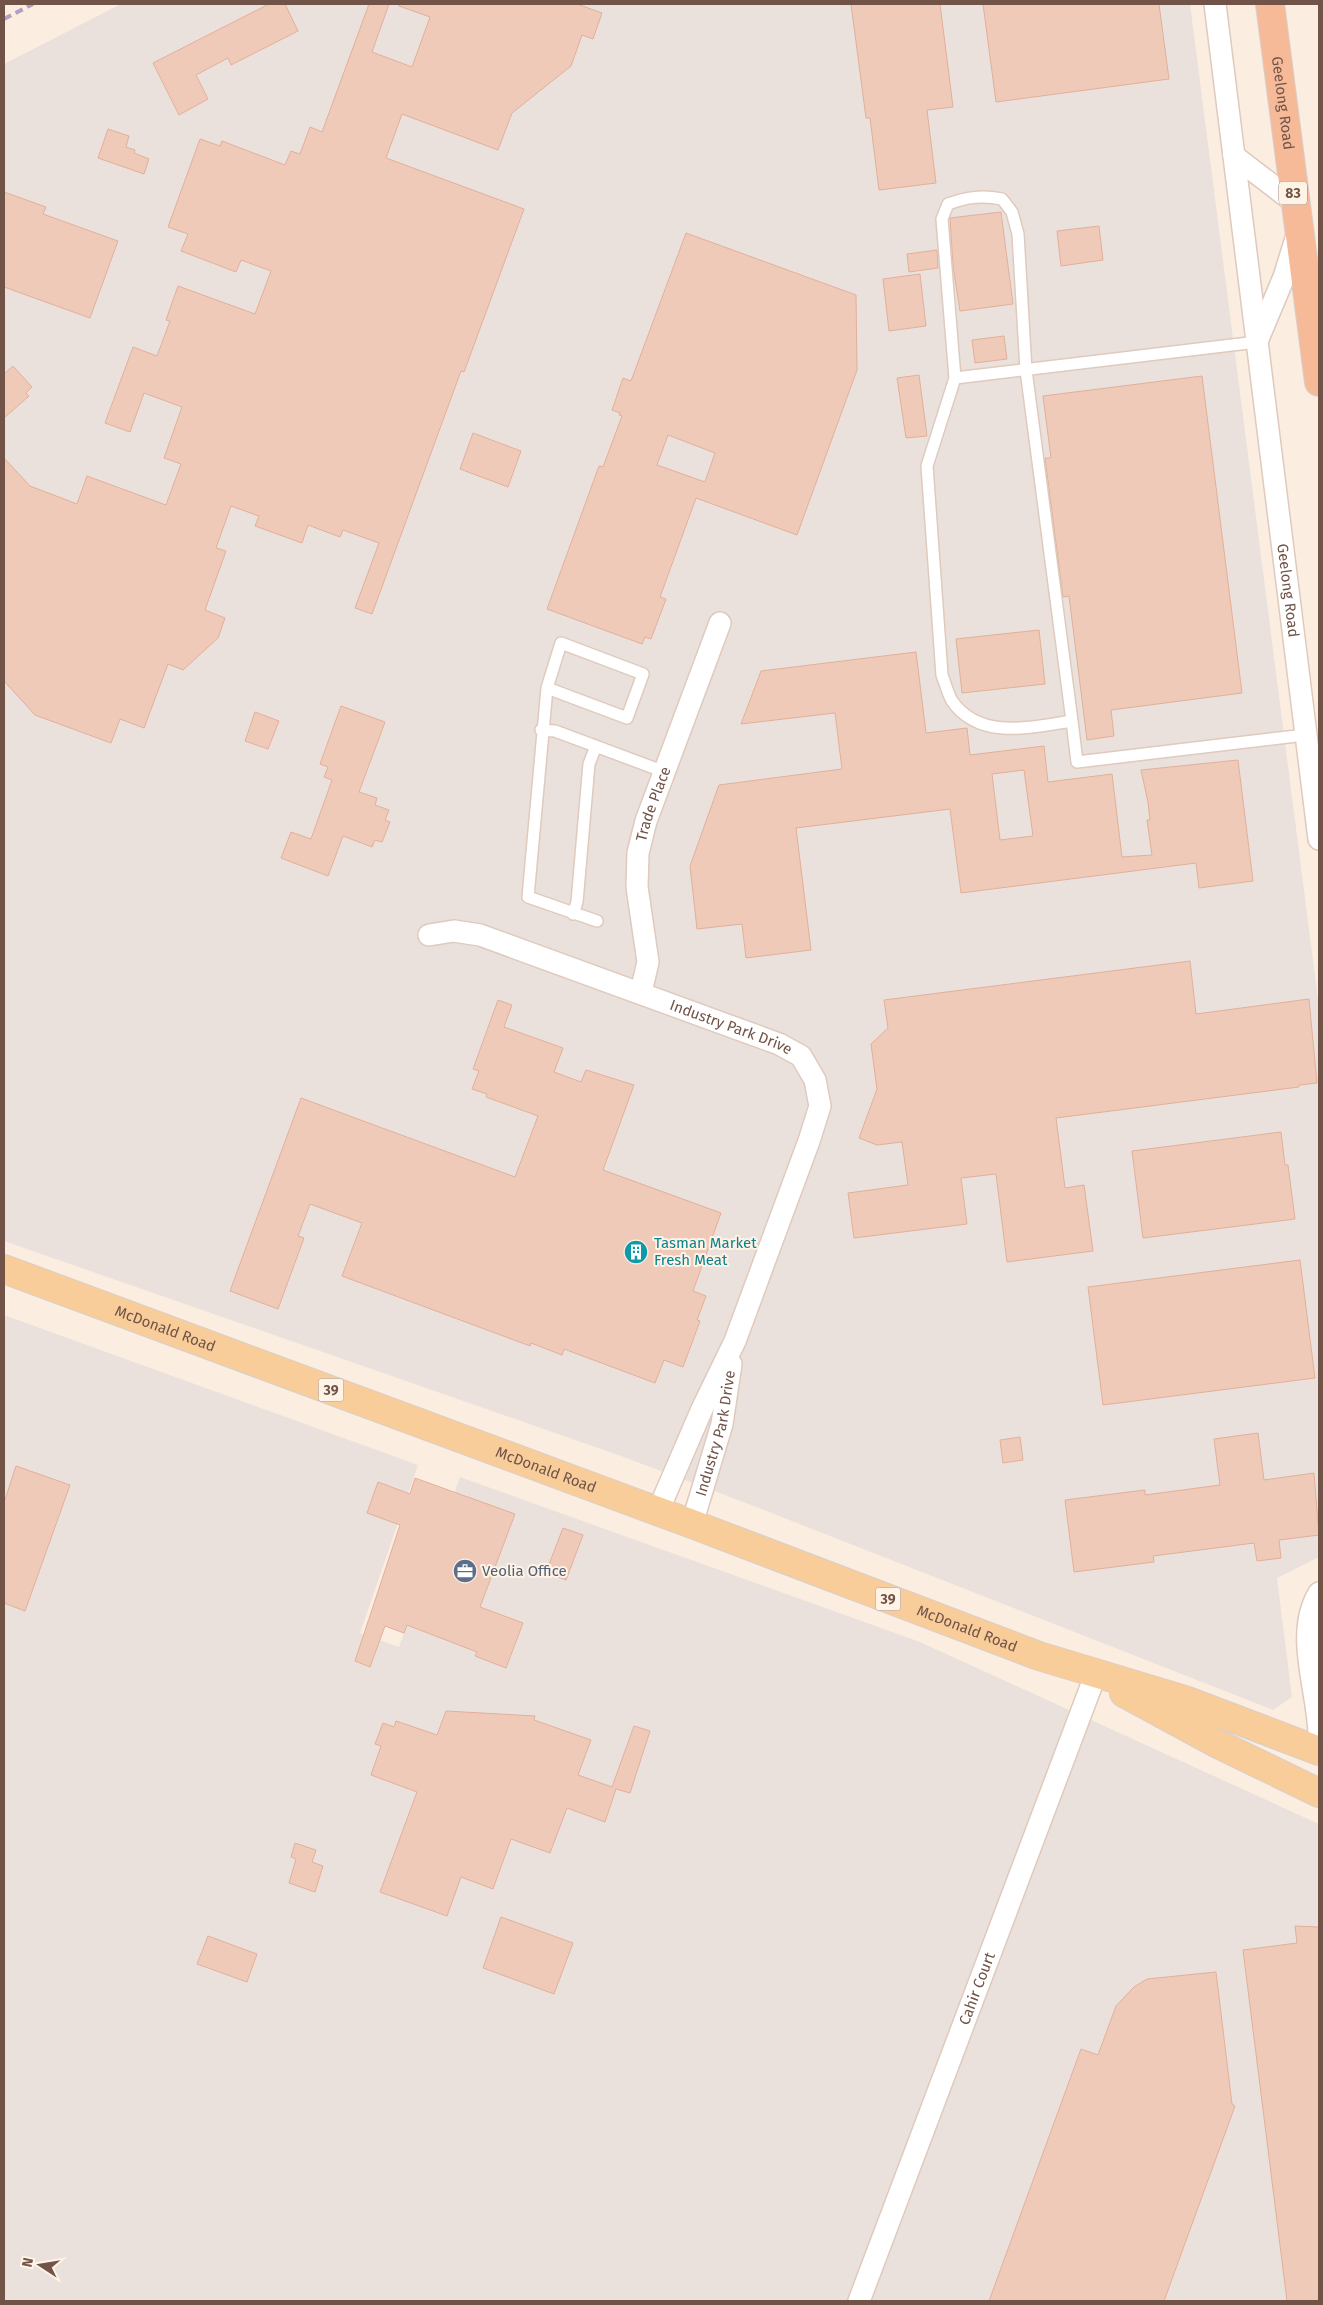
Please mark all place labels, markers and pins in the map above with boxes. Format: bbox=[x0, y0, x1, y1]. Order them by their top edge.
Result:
place label: Tasman Market Fresh Meat bbox=[654, 1234, 757, 1269]
building icon: Tasman Market Fresh Meat bbox=[623, 1239, 649, 1265]
office icon: Veolia Office bbox=[452, 1558, 478, 1584]
place label: Veolia Office bbox=[482, 1562, 567, 1580]

